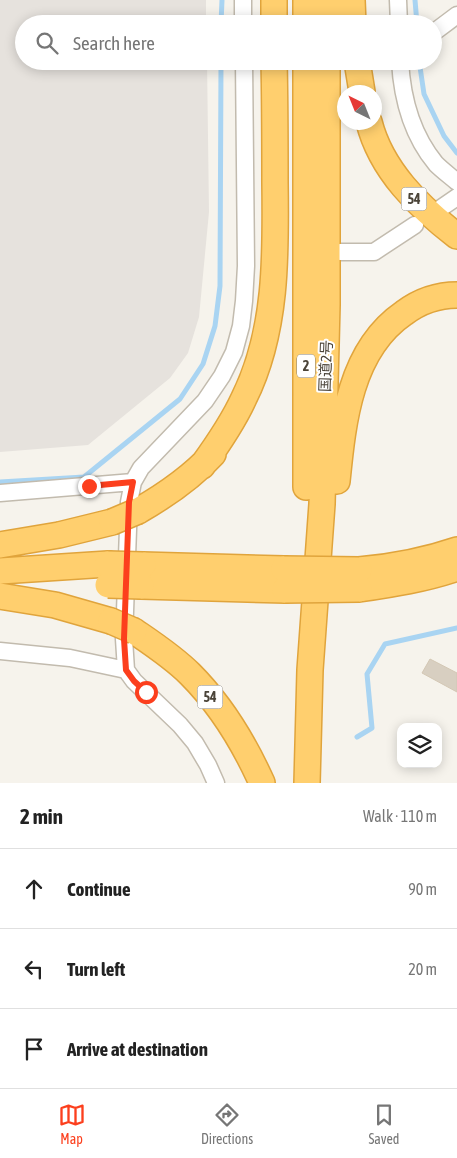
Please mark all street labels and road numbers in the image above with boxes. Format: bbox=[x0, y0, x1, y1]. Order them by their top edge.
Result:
road number: 54 bbox=[402, 188, 426, 210]
street label: 国道2号 bbox=[316, 340, 335, 392]
road number: 2 bbox=[297, 354, 315, 378]
road number: 54 bbox=[198, 686, 222, 709]

